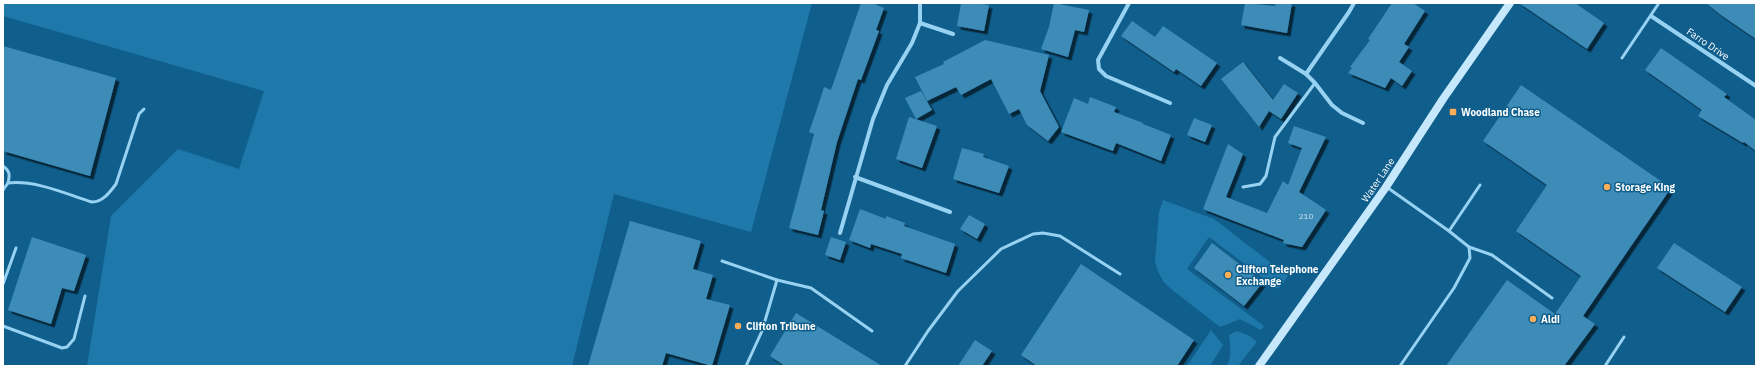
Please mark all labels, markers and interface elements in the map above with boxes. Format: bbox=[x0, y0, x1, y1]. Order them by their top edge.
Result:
street label: Farro Drive bbox=[1684, 25, 1732, 63]
place label: Woodland Chase bbox=[1461, 106, 1540, 119]
marker: Woodland Chase bbox=[1448, 107, 1458, 117]
street label: Water Lane bbox=[1358, 155, 1398, 205]
place label: Storage King bbox=[1615, 181, 1675, 194]
marker: Storage King bbox=[1602, 182, 1612, 192]
house number: 210 bbox=[1299, 211, 1313, 221]
place label: Clifton Telephone Exchange bbox=[1236, 263, 1319, 288]
marker: Clifton Telephone Exchange bbox=[1223, 270, 1233, 280]
place label: Aldi bbox=[1541, 313, 1560, 326]
marker: Aldi bbox=[1528, 314, 1538, 324]
place label: Clifton Tribune bbox=[746, 320, 816, 333]
marker: Clifton Tribune bbox=[733, 321, 743, 331]

